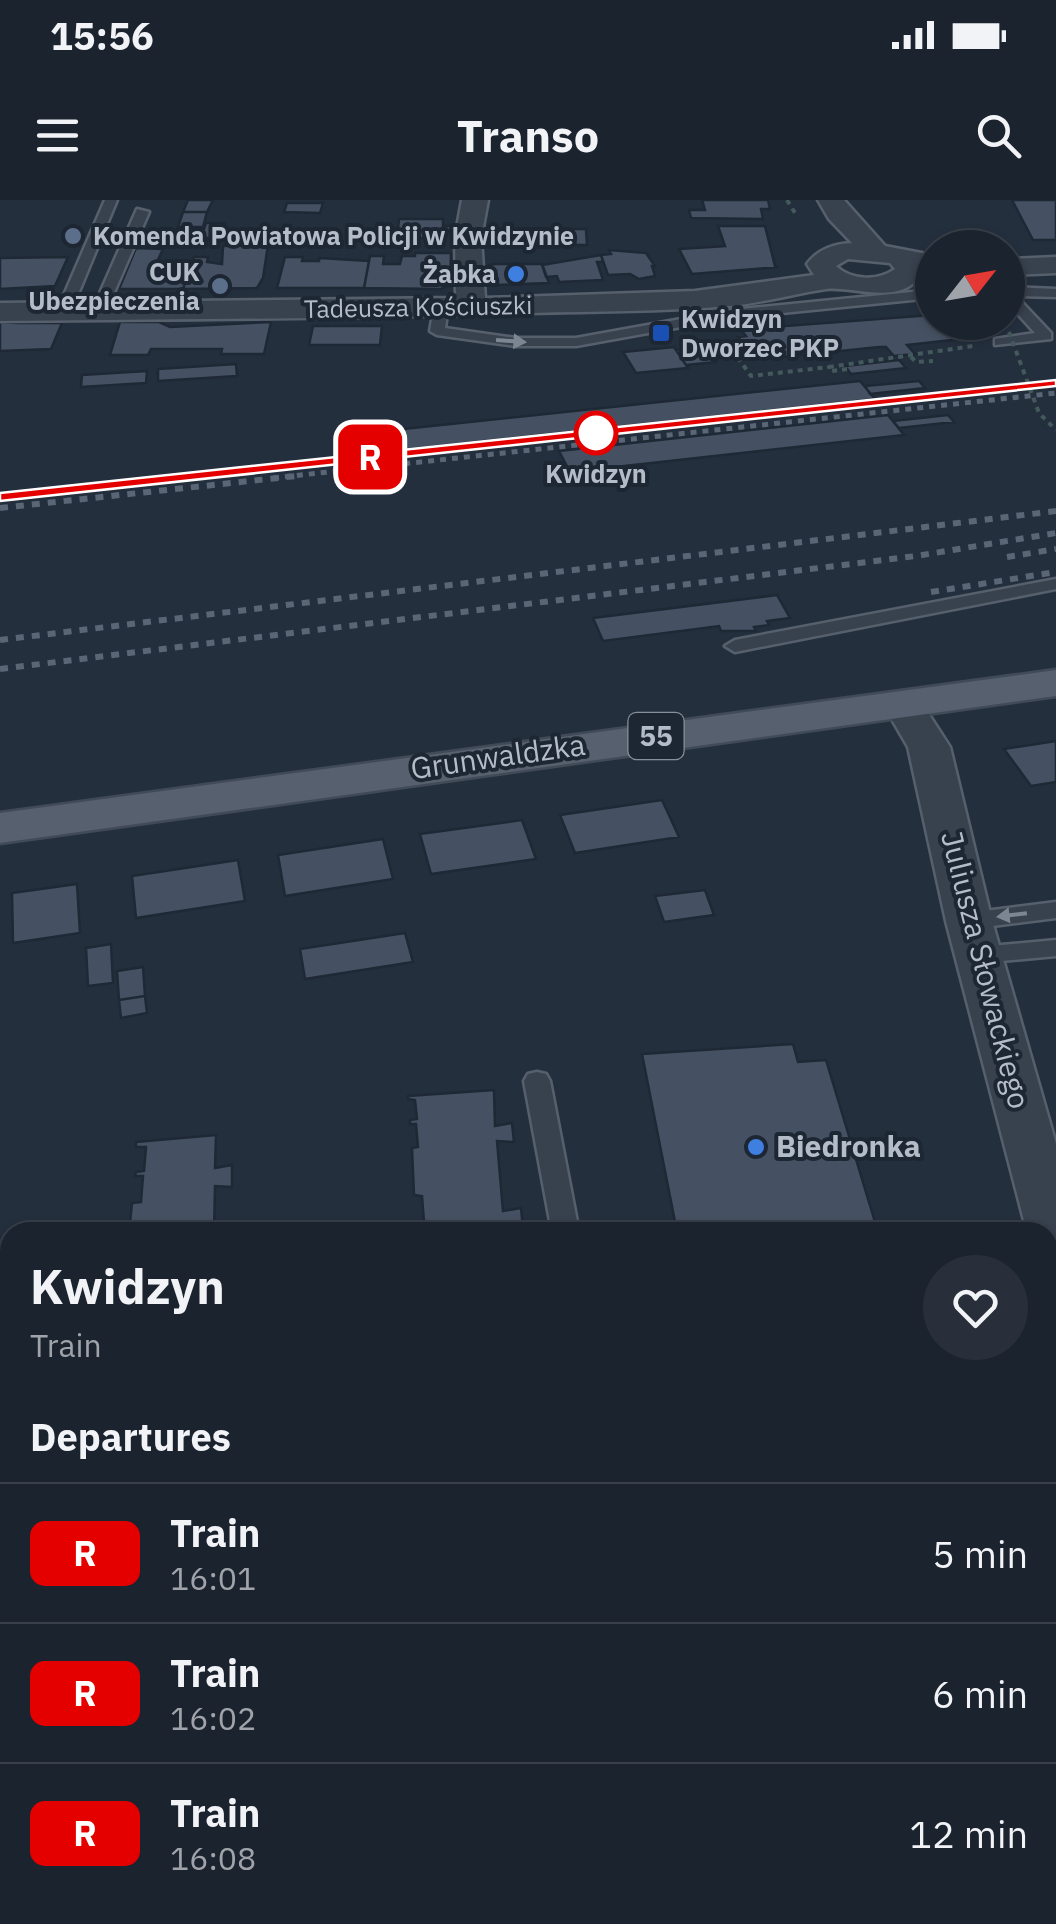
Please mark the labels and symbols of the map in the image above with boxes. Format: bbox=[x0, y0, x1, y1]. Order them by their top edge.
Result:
place label: Komenda Powiatowa Policji w Kwidzynie bbox=[93, 219, 574, 252]
marker: Komenda Powiatowa Policji w Kwidzynie bbox=[62, 225, 84, 247]
north arrow bbox=[915, 230, 1025, 340]
place label: CUK Ubezpieczenia bbox=[28, 255, 201, 317]
place label: Żabka bbox=[423, 257, 496, 290]
marker: Żabka bbox=[505, 263, 527, 285]
marker: CUK Ubezpieczenia bbox=[209, 275, 231, 297]
street label: Tadeusza Kościuszki bbox=[303, 288, 533, 325]
place label: Kwidzyn Dworzec PKP bbox=[681, 302, 839, 364]
marker: Kwidzyn Dworzec PKP bbox=[650, 322, 672, 344]
one-way arrow bbox=[495, 334, 527, 350]
marker: Kwidzyn bbox=[575, 412, 617, 454]
line badge: R bbox=[338, 424, 402, 490]
place label: Kwidzyn bbox=[545, 457, 647, 490]
road number: 55 bbox=[628, 713, 684, 759]
street label: Grunwaldzka bbox=[408, 724, 588, 787]
street label: Juliusza Słowackiego bbox=[933, 827, 1040, 1113]
one-way arrow bbox=[996, 907, 1028, 923]
place label: Biedronka bbox=[776, 1126, 921, 1165]
marker: Biedronka bbox=[745, 1136, 767, 1158]

